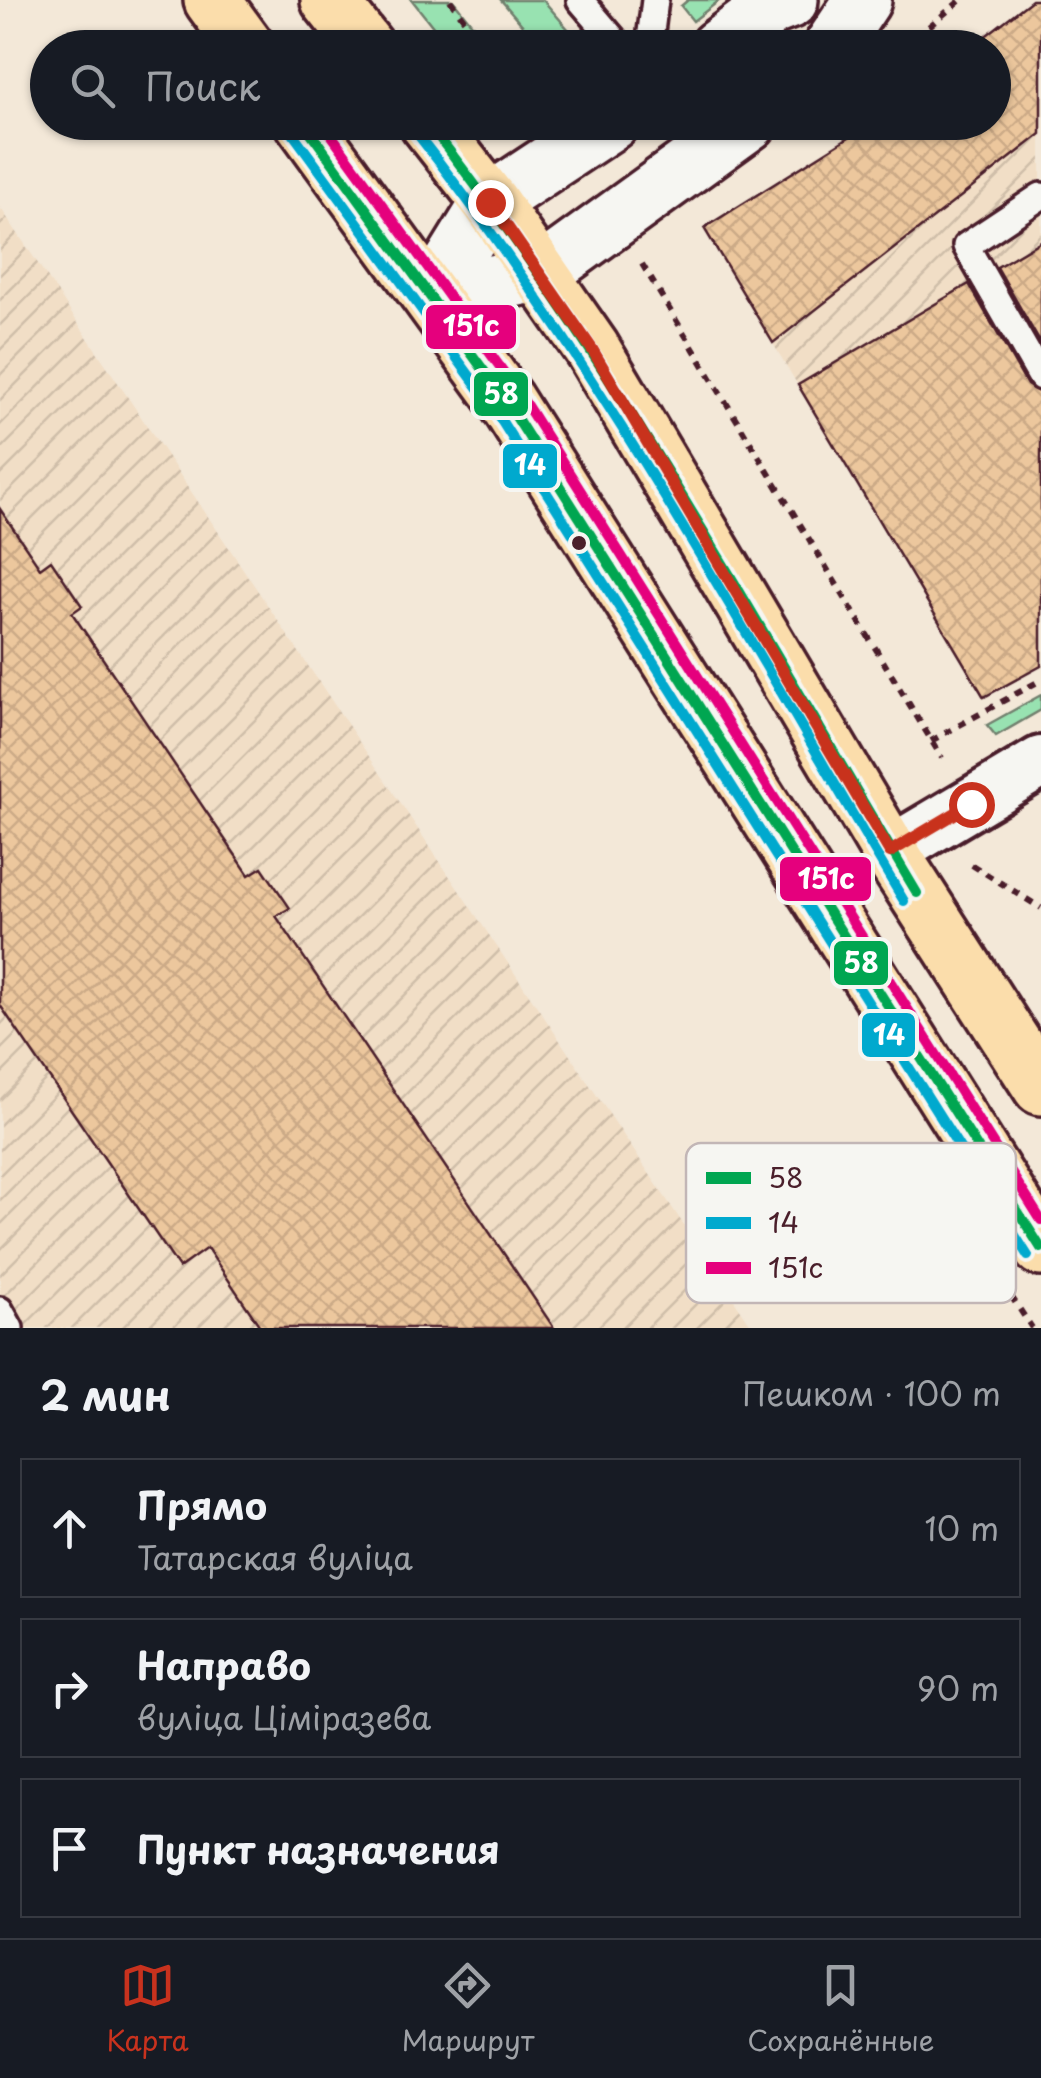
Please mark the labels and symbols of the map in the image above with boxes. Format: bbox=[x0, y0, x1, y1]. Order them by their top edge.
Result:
route end bbox=[468, 180, 514, 226]
line badge: 151с bbox=[424, 303, 518, 351]
text: 151с bbox=[442, 303, 500, 346]
line badge: 58 bbox=[472, 370, 530, 418]
text: 58 bbox=[483, 371, 519, 414]
line badge: 14 bbox=[501, 442, 559, 490]
text: 14 bbox=[514, 442, 546, 485]
unlabelled marker bbox=[569, 533, 589, 553]
route start bbox=[949, 782, 995, 828]
line badge: 151с bbox=[778, 855, 873, 903]
text: 151с bbox=[797, 856, 855, 899]
line badge: 58 bbox=[832, 939, 890, 987]
text: 58 bbox=[843, 940, 879, 983]
line badge: 14 bbox=[860, 1011, 917, 1059]
text: 14 bbox=[873, 1012, 905, 1055]
legend bbox=[686, 1143, 1016, 1303]
text: 58 bbox=[768, 1155, 804, 1198]
text: 14 bbox=[768, 1200, 799, 1243]
text: 151с bbox=[768, 1245, 823, 1288]

